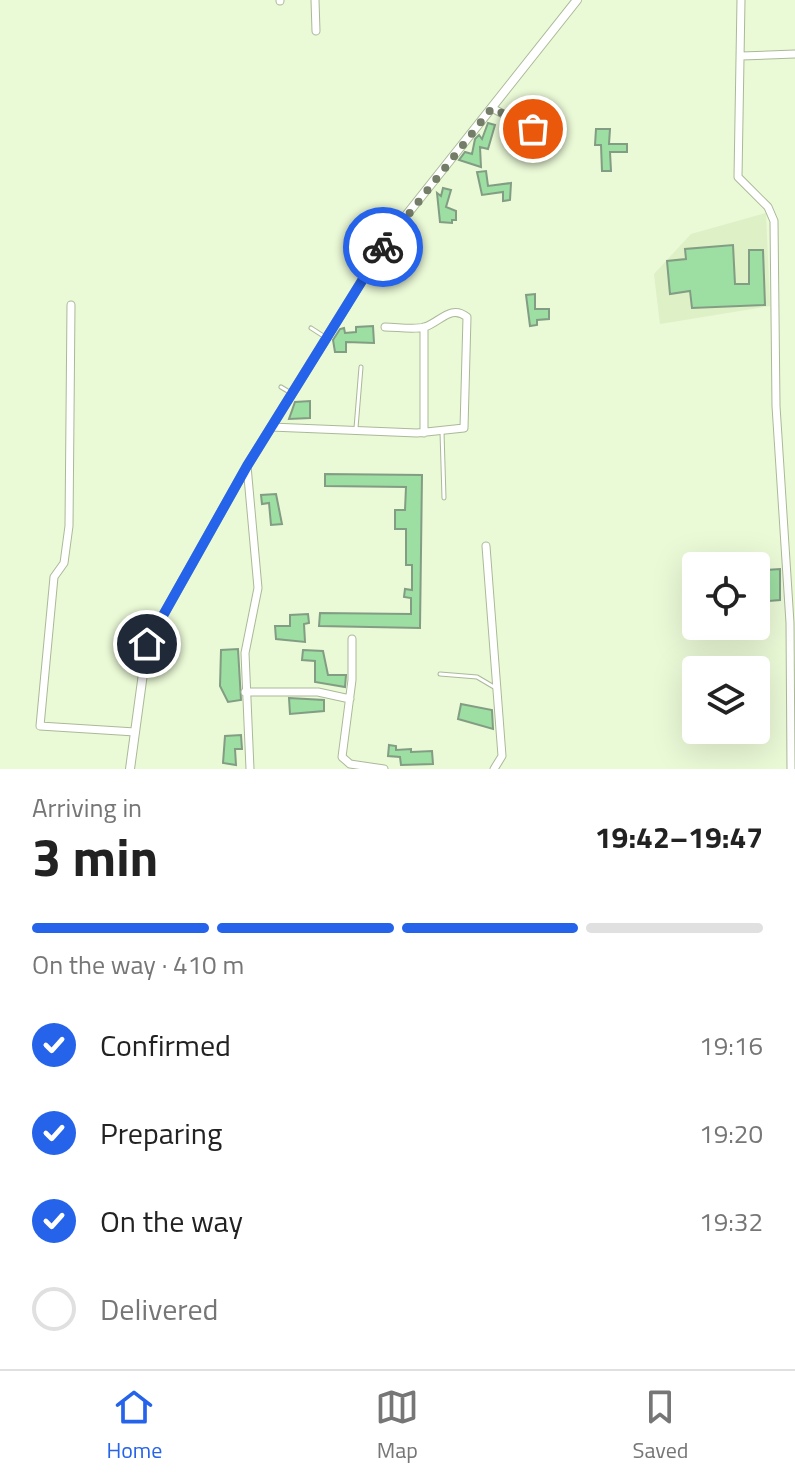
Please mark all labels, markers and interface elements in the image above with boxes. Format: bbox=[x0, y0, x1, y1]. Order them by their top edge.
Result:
pin bbox=[499, 95, 567, 163]
icon: bag bbox=[511, 107, 555, 151]
courier bbox=[343, 207, 423, 287]
icon: bike bbox=[361, 225, 405, 269]
map controls bbox=[682, 552, 770, 744]
button: locate bbox=[682, 552, 770, 640]
pin bbox=[113, 610, 181, 678]
icon: home bbox=[125, 622, 169, 666]
button: layers bbox=[682, 656, 770, 744]
text: Arriving in bbox=[32, 788, 142, 827]
text: 19:42–19:47 bbox=[595, 814, 763, 860]
text: 3 min bbox=[32, 817, 158, 896]
text: On the way · 410 m bbox=[32, 945, 244, 984]
text: Confirmed bbox=[100, 1022, 231, 1068]
icon: check bbox=[32, 1023, 76, 1067]
text: 19:16 bbox=[699, 1026, 763, 1065]
text: Preparing bbox=[100, 1110, 222, 1156]
icon: check bbox=[32, 1111, 76, 1155]
text: 19:20 bbox=[699, 1114, 763, 1153]
text: On the way bbox=[100, 1198, 243, 1244]
icon: check bbox=[32, 1199, 76, 1243]
text: 19:32 bbox=[699, 1202, 763, 1241]
text: Delivered bbox=[100, 1286, 218, 1332]
tab: Home bbox=[107, 1385, 162, 1467]
tab: Map bbox=[375, 1385, 419, 1467]
tab: Saved bbox=[632, 1385, 688, 1467]

